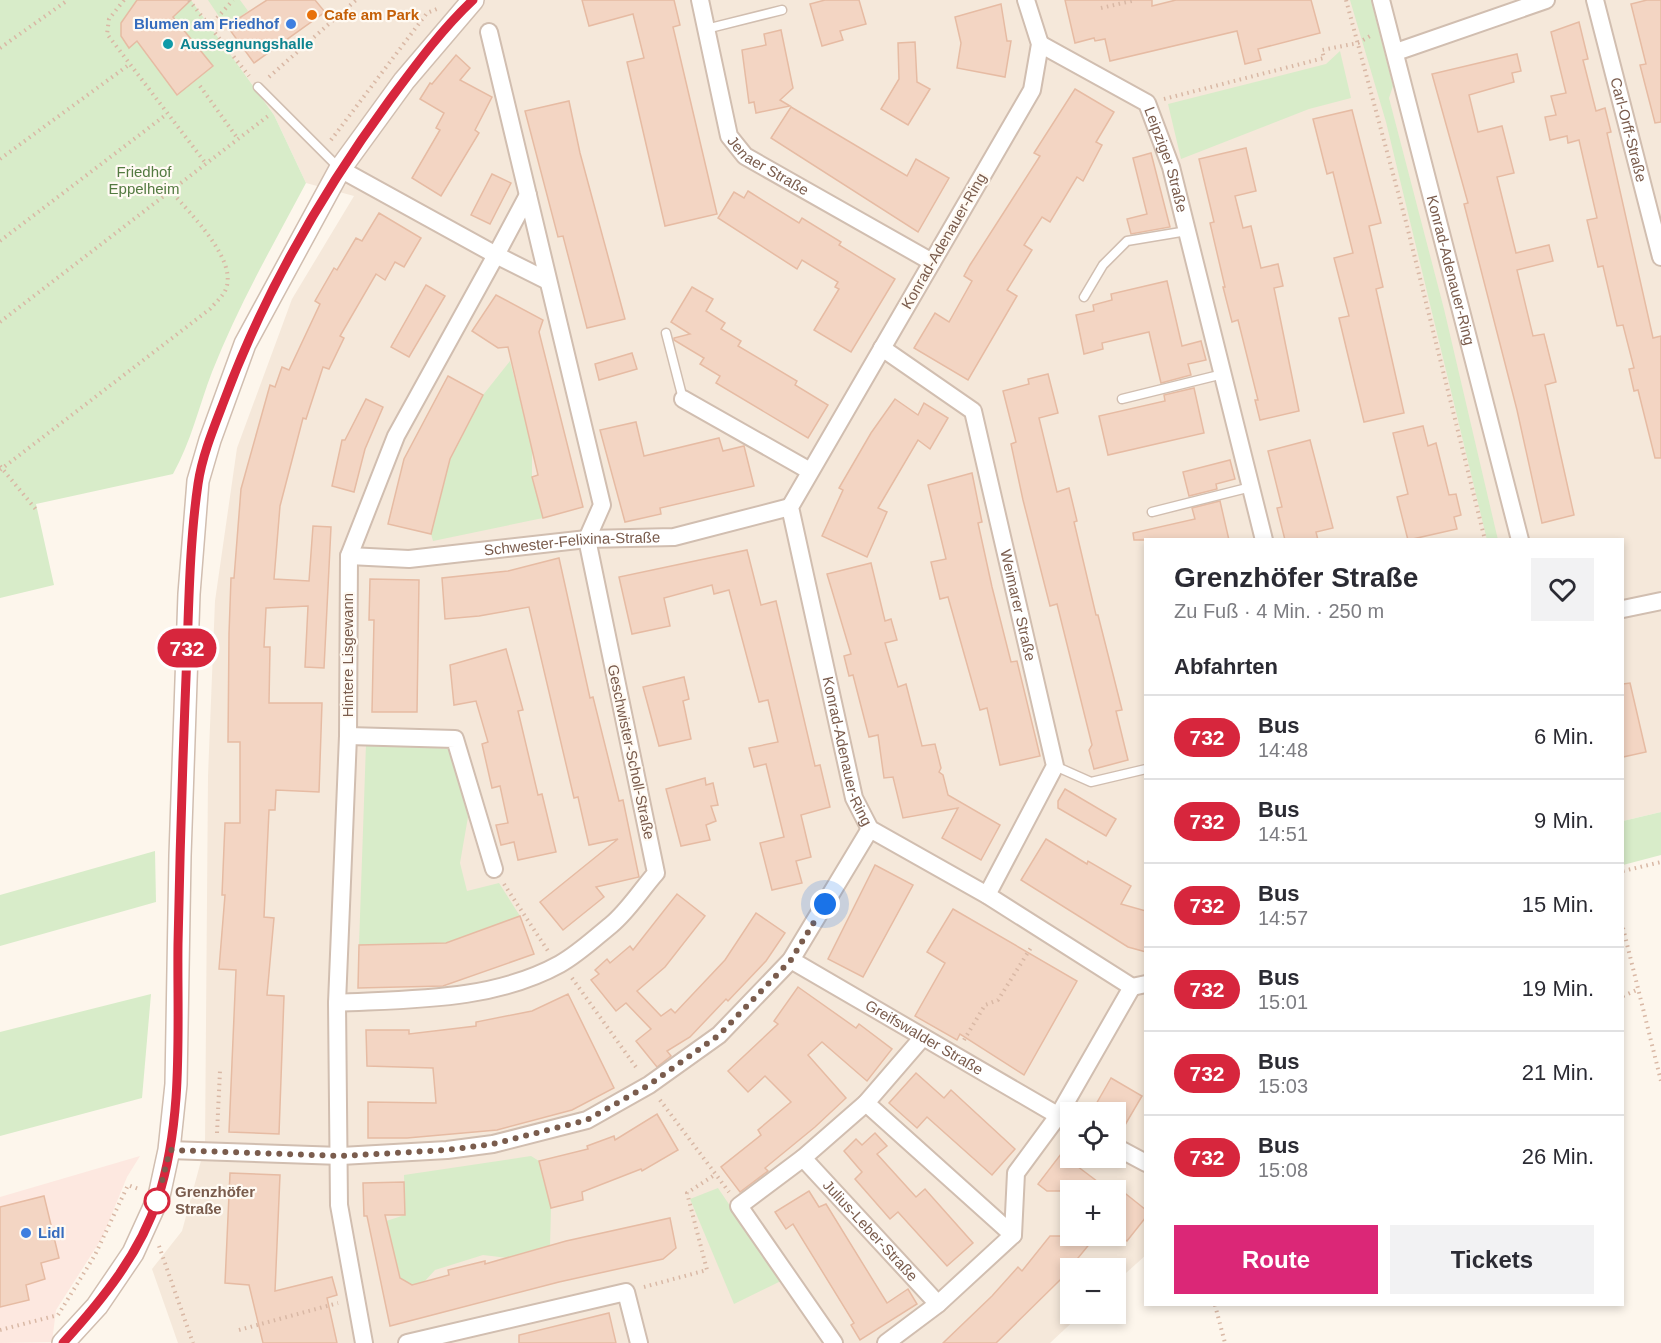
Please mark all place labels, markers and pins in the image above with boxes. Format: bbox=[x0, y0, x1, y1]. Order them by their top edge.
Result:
place label: Cafe am Park bbox=[324, 6, 420, 23]
marker: Cafe am Park bbox=[305, 8, 319, 22]
place label: Blumen am Friedhof bbox=[134, 15, 280, 32]
marker: Blumen am Friedhof bbox=[284, 17, 298, 31]
place label: Aussegnungshalle bbox=[180, 35, 313, 52]
marker: Aussegnungshalle bbox=[161, 37, 175, 51]
place label: Grenzhöfer Straße bbox=[175, 1183, 255, 1217]
marker: Grenzhöfer Straße bbox=[144, 1188, 170, 1214]
place label: Lidl bbox=[38, 1224, 65, 1241]
marker: Lidl bbox=[19, 1226, 33, 1240]

